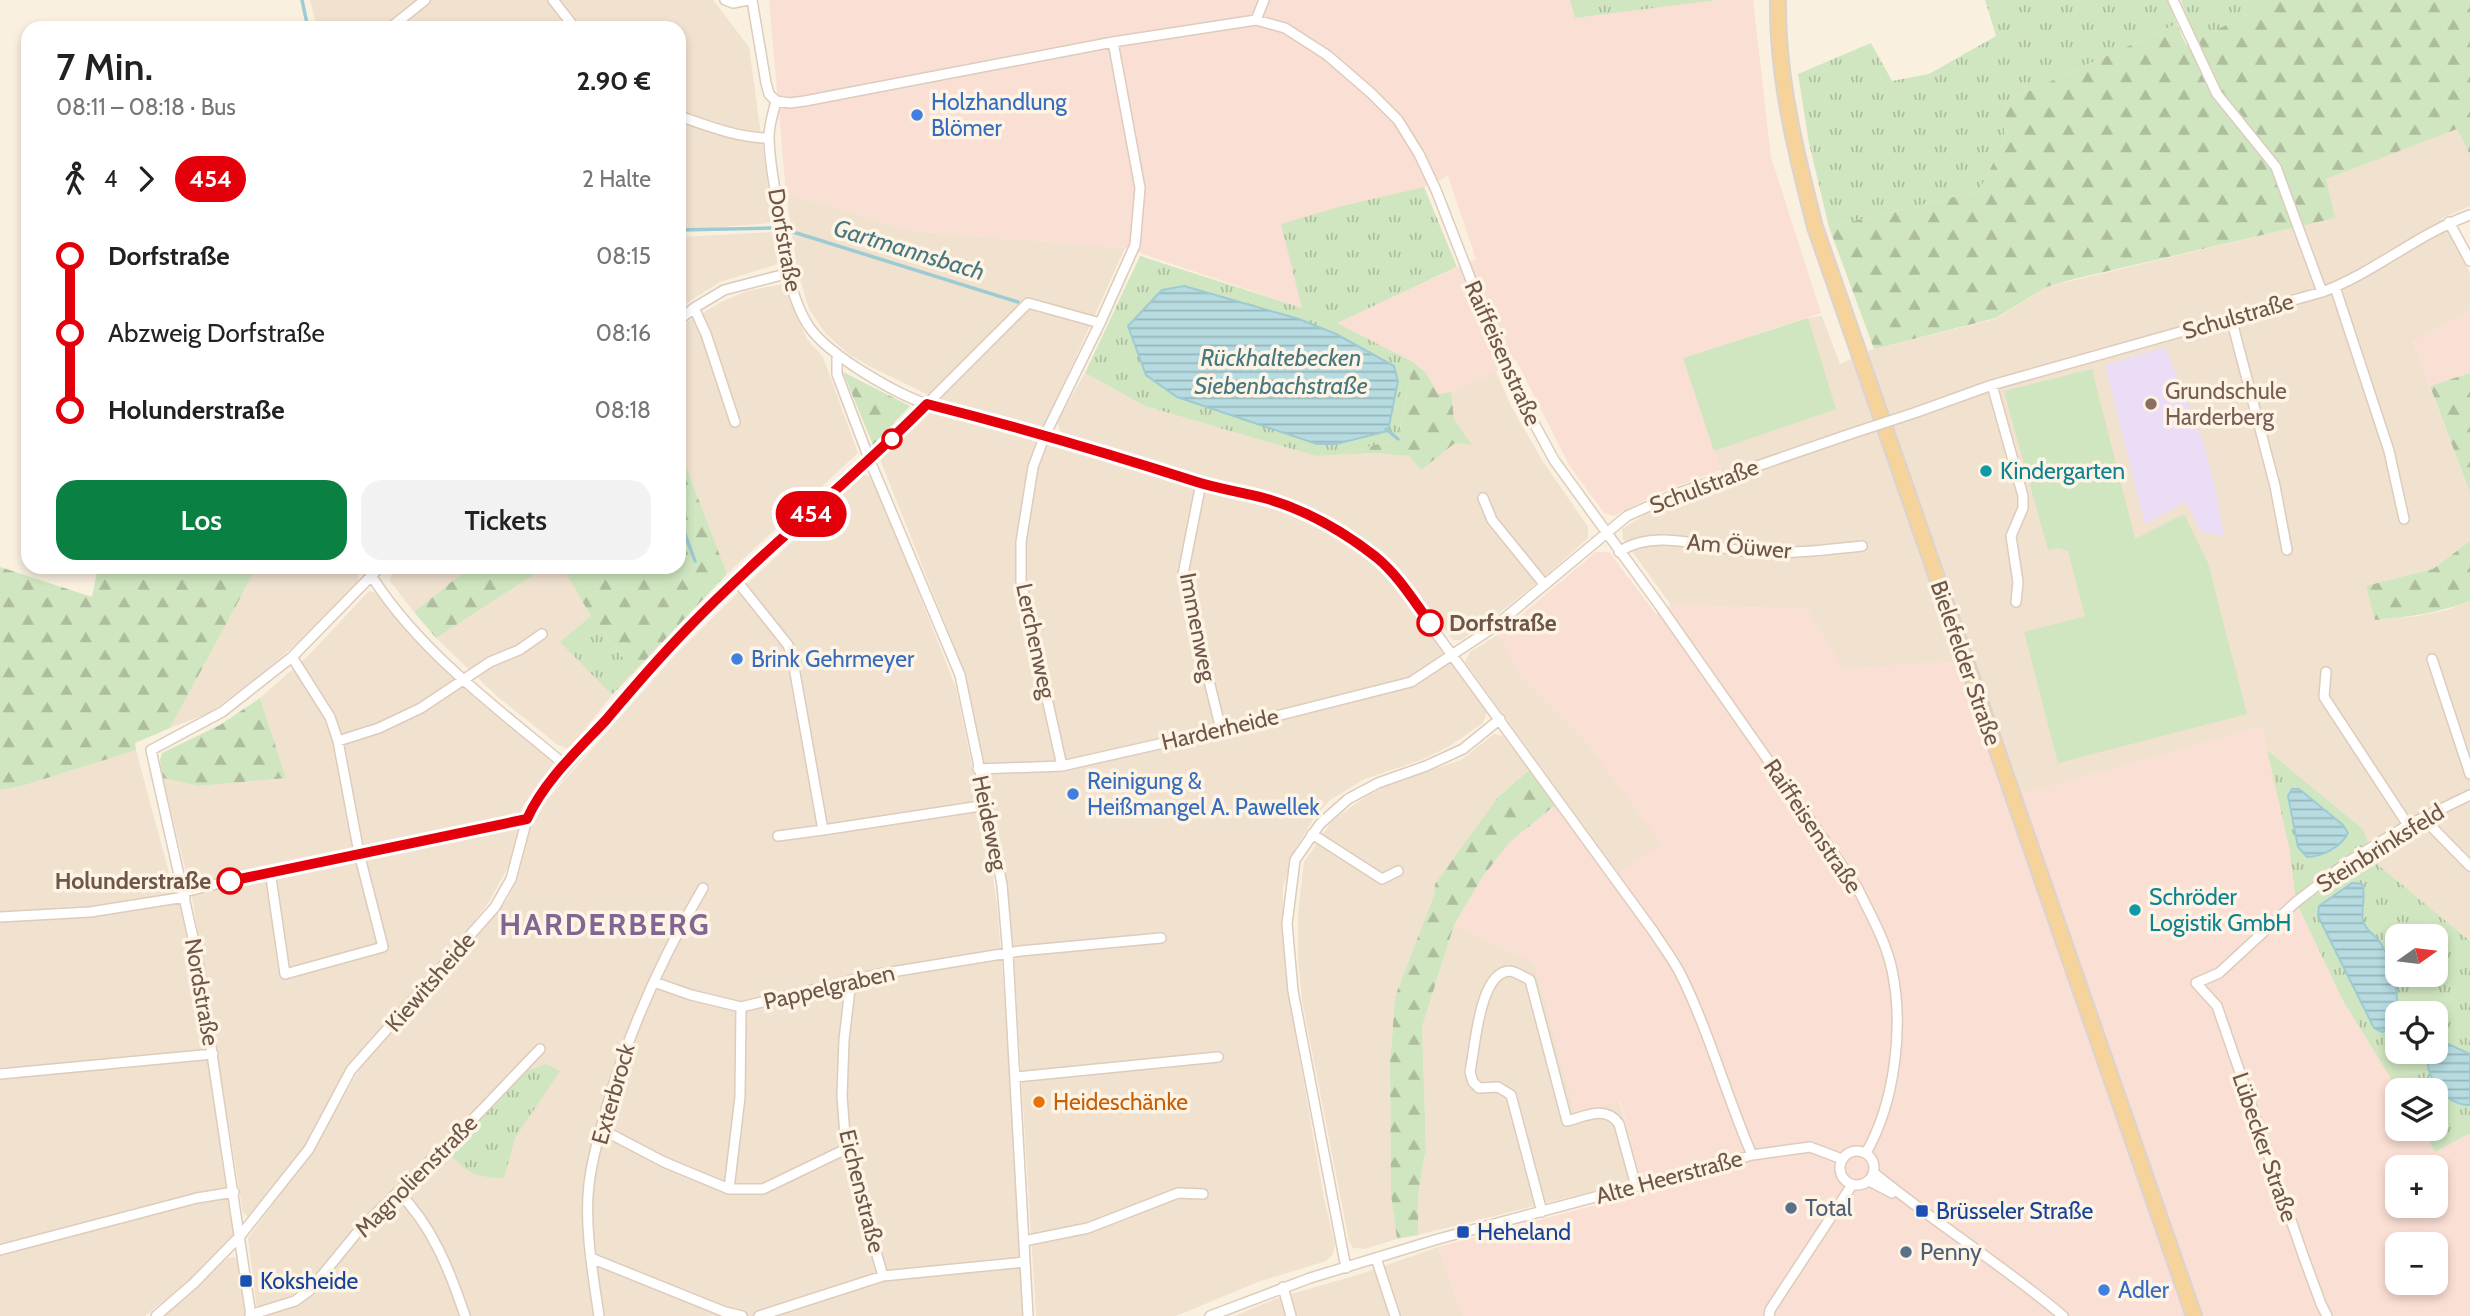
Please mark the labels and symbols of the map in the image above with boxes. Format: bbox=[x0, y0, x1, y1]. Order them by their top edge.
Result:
place label: Holzhandlung Blömer bbox=[931, 88, 1067, 142]
marker: Holzhandlung Blömer bbox=[909, 107, 925, 123]
street label: Dorfstraße bbox=[762, 186, 808, 294]
water label: Gartmannsbach bbox=[830, 213, 988, 286]
street label: Raiffeisenstraße bbox=[1459, 276, 1548, 430]
street label: Schulstraße bbox=[2179, 287, 2297, 345]
water label: Rückhaltebecken Siebenbachstraße bbox=[1194, 343, 1368, 400]
place label: Grundschule Harderberg bbox=[2165, 377, 2287, 431]
marker: Grundschule Harderberg bbox=[2143, 396, 2159, 412]
unlabelled marker bbox=[882, 429, 902, 449]
street label: Schulstraße bbox=[1646, 452, 1763, 520]
place label: Kindergarten bbox=[2000, 457, 2125, 485]
marker: Kindergarten bbox=[1978, 463, 1994, 479]
line badge: 454 bbox=[771, 491, 851, 537]
street label: Am Öüwer bbox=[1686, 527, 1793, 565]
street label: Immenweg bbox=[1174, 570, 1222, 684]
street label: Bielefelder Straße bbox=[1925, 577, 2007, 749]
street label: Lerchenweg bbox=[1010, 581, 1062, 702]
place label: Dorfstraße bbox=[1449, 609, 1557, 637]
marker: Dorfstraße bbox=[1417, 610, 1443, 636]
place label: Brink Gehrmeyer bbox=[751, 645, 915, 673]
marker: Brink Gehrmeyer bbox=[729, 651, 745, 667]
street label: Harderheide bbox=[1159, 702, 1282, 756]
street label: Raiffeisenstraße bbox=[1758, 754, 1868, 899]
place label: Reinigung & Heißmangel A. Pawellek bbox=[1087, 767, 1320, 821]
street label: Heideweg bbox=[966, 773, 1014, 874]
marker: Reinigung & Heißmangel A. Pawellek bbox=[1065, 786, 1081, 802]
street label: Steinbrinksfeld bbox=[2311, 798, 2449, 898]
place label: Holunderstraße bbox=[55, 867, 211, 895]
marker: Holunderstraße bbox=[217, 868, 243, 894]
place label: Schröder Logistik GmbH bbox=[2149, 883, 2291, 937]
marker: Schröder Logistik GmbH bbox=[2127, 902, 2143, 918]
district label: HARDERBERG bbox=[499, 906, 711, 943]
north arrow bbox=[2385, 924, 2448, 987]
street label: Kiewitsheide bbox=[379, 926, 481, 1037]
street label: Nordstraße bbox=[179, 936, 225, 1048]
street label: Pappelgraben bbox=[761, 958, 897, 1016]
street label: Exterbrock bbox=[585, 1040, 641, 1148]
street label: Lübecker Straße bbox=[2226, 1069, 2304, 1226]
place label: Heideschänke bbox=[1053, 1088, 1188, 1116]
marker: Heideschänke bbox=[1031, 1094, 1047, 1110]
street label: Magnolienstraße bbox=[349, 1109, 483, 1243]
street label: Eichenstraße bbox=[833, 1126, 891, 1256]
street label: Alte Heerstraße bbox=[1592, 1144, 1746, 1210]
place label: Total bbox=[1805, 1194, 1853, 1222]
place label: Brüsseler Straße bbox=[1936, 1197, 2093, 1225]
marker: Total bbox=[1783, 1200, 1799, 1216]
marker: Brüsseler Straße bbox=[1914, 1203, 1930, 1219]
place label: Heheland bbox=[1477, 1218, 1571, 1246]
marker: Heheland bbox=[1455, 1224, 1471, 1240]
place label: Penny bbox=[1920, 1238, 1982, 1266]
marker: Penny bbox=[1898, 1244, 1914, 1260]
place label: Koksheide bbox=[260, 1267, 359, 1295]
marker: Koksheide bbox=[238, 1273, 254, 1289]
place label: Adler bbox=[2118, 1276, 2170, 1304]
marker: Adler bbox=[2096, 1282, 2112, 1298]

